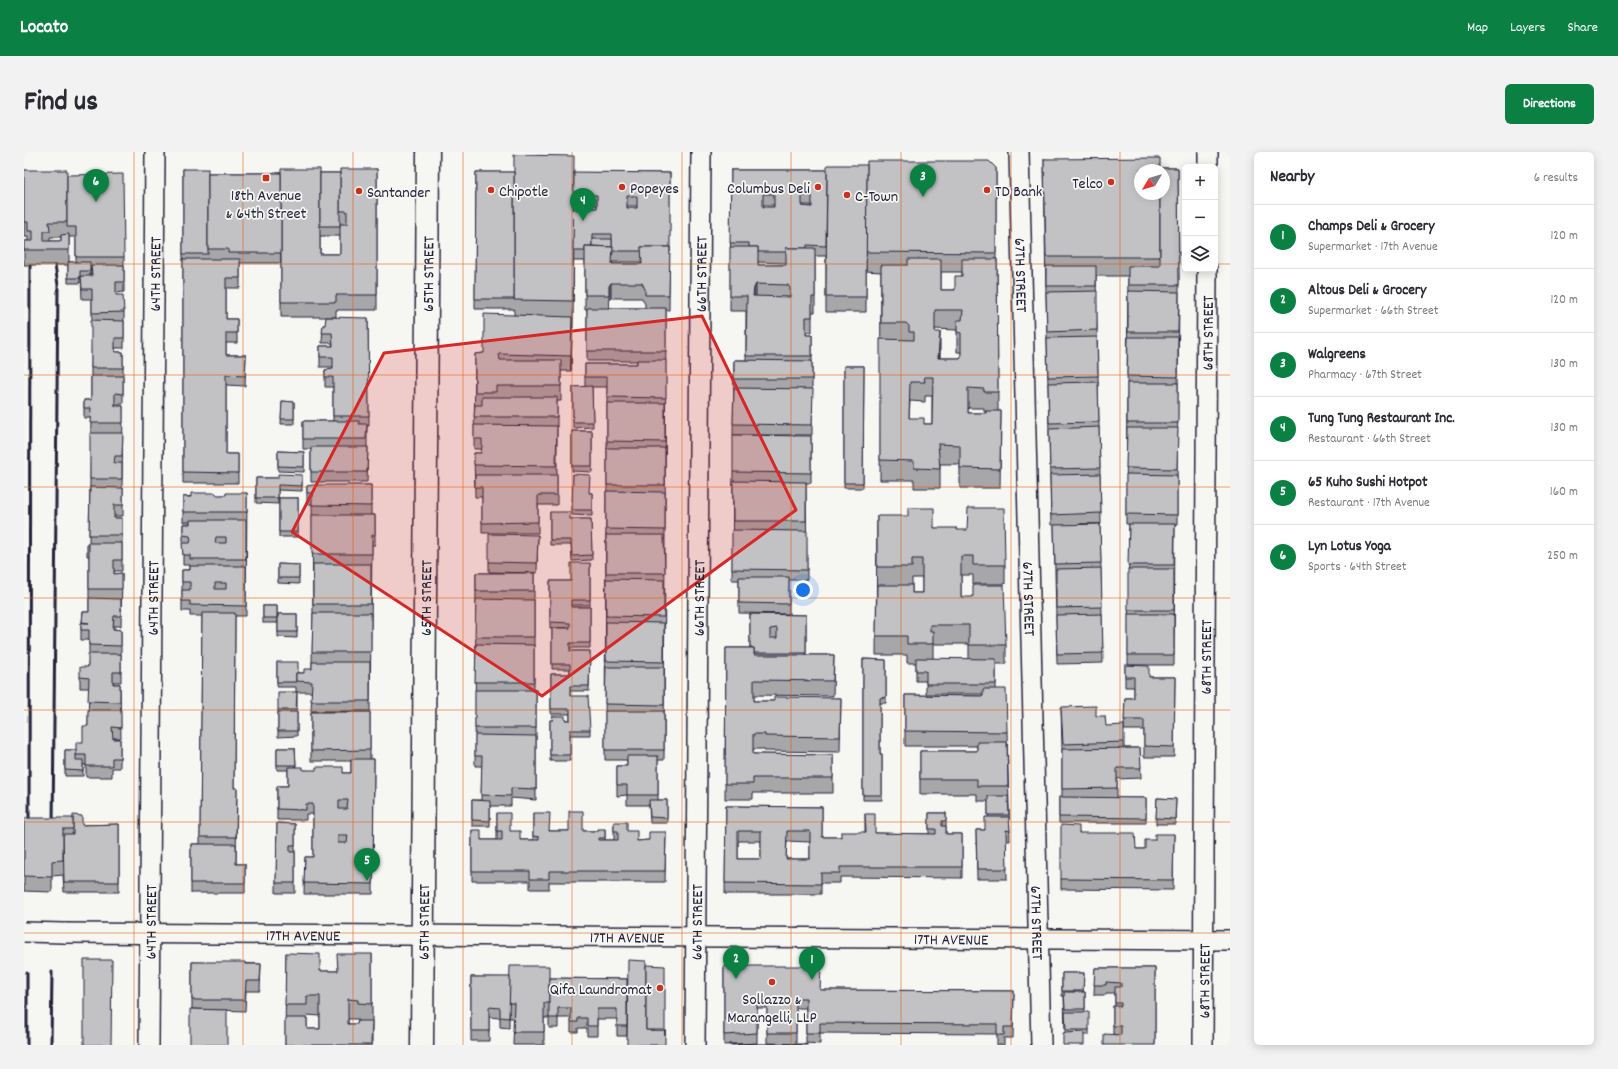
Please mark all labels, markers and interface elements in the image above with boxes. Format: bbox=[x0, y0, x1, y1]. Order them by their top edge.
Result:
text: Locato bbox=[20, 15, 68, 42]
text: Map bbox=[1467, 18, 1488, 38]
text: Layers bbox=[1510, 18, 1545, 38]
text: Share bbox=[1567, 18, 1598, 38]
text: Find us bbox=[24, 84, 98, 124]
button: Directions bbox=[1505, 84, 1594, 124]
pin: 3 bbox=[910, 164, 936, 197]
north arrow bbox=[1134, 164, 1170, 200]
map controls bbox=[1182, 164, 1218, 272]
button: + bbox=[1182, 164, 1218, 200]
text: Nearby bbox=[1270, 166, 1314, 190]
pin: 6 bbox=[83, 169, 109, 202]
text: 6 results bbox=[1534, 169, 1578, 188]
marker: 18th Avenue & 64th Street bbox=[261, 173, 271, 183]
place label: Telco bbox=[1072, 173, 1103, 196]
marker: Telco bbox=[1106, 177, 1116, 187]
place label: Popeyes bbox=[630, 178, 679, 201]
place label: Columbus Deli bbox=[727, 178, 810, 201]
place label: Chipotle bbox=[499, 181, 548, 204]
place label: TD Bank bbox=[995, 181, 1042, 204]
place label: Santander bbox=[367, 182, 430, 205]
marker: Popeyes bbox=[617, 182, 627, 192]
marker: Columbus Deli bbox=[813, 182, 823, 192]
place label: 18th Avenue & 64th Street bbox=[226, 185, 307, 226]
marker: Chipotle bbox=[486, 185, 496, 195]
marker: TD Bank bbox=[982, 185, 992, 195]
marker: Santander bbox=[354, 186, 364, 196]
place label: C-Town bbox=[855, 186, 898, 209]
pin: 4 bbox=[570, 188, 596, 221]
marker: C-Town bbox=[842, 190, 852, 200]
button: − bbox=[1182, 200, 1218, 236]
text: Champs Deli & Grocery bbox=[1308, 216, 1435, 238]
text: 1 bbox=[1282, 227, 1284, 246]
text: 120 m bbox=[1550, 227, 1578, 246]
street label: 65TH STREET bbox=[418, 235, 441, 312]
street label: 66TH STREET bbox=[691, 235, 714, 312]
street label: 64TH STREET bbox=[145, 236, 168, 312]
button: layers bbox=[1182, 236, 1218, 272]
street label: 67TH STREET bbox=[1007, 238, 1032, 313]
text: Supermarket · 17th Avenue bbox=[1308, 238, 1438, 257]
text: Altous Deli & Grocery bbox=[1308, 280, 1426, 302]
text: 2 bbox=[1280, 291, 1286, 310]
text: 120 m bbox=[1550, 291, 1578, 310]
street label: 68TH STREET bbox=[1197, 295, 1221, 370]
text: Supermarket · 66th Street bbox=[1308, 302, 1439, 321]
text: Walgreens bbox=[1308, 344, 1366, 366]
text: 3 bbox=[1280, 355, 1286, 374]
text: 130 m bbox=[1550, 355, 1578, 374]
text: Pharmacy · 67th Street bbox=[1308, 366, 1422, 385]
text: Tung Tung Restaurant Inc. bbox=[1308, 408, 1455, 430]
text: 4 bbox=[1280, 419, 1286, 438]
text: 130 m bbox=[1550, 419, 1578, 438]
text: Restaurant · 66th Street bbox=[1308, 430, 1431, 449]
text: 65 Kuho Sushi Hotpot bbox=[1308, 472, 1428, 494]
text: 5 bbox=[1280, 483, 1286, 502]
text: 160 m bbox=[1550, 483, 1578, 502]
text: Restaurant · 17th Avenue bbox=[1308, 494, 1430, 513]
text: Lyn Lotus Yoga bbox=[1308, 536, 1391, 558]
text: 6 bbox=[1280, 547, 1286, 566]
text: 250 m bbox=[1547, 547, 1578, 566]
text: Sports · 64th Street bbox=[1308, 558, 1407, 577]
street label: 65TH STREET bbox=[416, 559, 439, 636]
street label: 66TH STREET bbox=[689, 559, 712, 636]
street label: 64TH STREET bbox=[143, 560, 166, 636]
street label: 67TH STREET bbox=[1015, 561, 1040, 637]
your location bbox=[793, 580, 813, 600]
street label: 68TH STREET bbox=[1196, 619, 1219, 694]
pin: 5 bbox=[354, 848, 380, 881]
street label: 65TH STREET bbox=[414, 883, 437, 960]
street label: 66TH STREET bbox=[687, 883, 710, 960]
street label: 64TH STREET bbox=[141, 884, 164, 960]
street label: 67TH STREET bbox=[1023, 885, 1048, 961]
street label: 17TH AVENUE bbox=[266, 925, 341, 949]
street label: 17TH AVENUE bbox=[590, 927, 665, 951]
street label: 17TH AVENUE bbox=[914, 929, 989, 953]
street label: 68TH STREET bbox=[1194, 943, 1218, 1018]
pin: 2 bbox=[723, 946, 749, 979]
pin: 1 bbox=[799, 947, 825, 980]
marker: Sollazzo & Marangelli, LLP bbox=[767, 977, 777, 987]
place label: Qifa Laundromat bbox=[550, 979, 652, 1002]
marker: Qifa Laundromat bbox=[655, 983, 665, 993]
place label: Sollazzo & Marangelli, LLP bbox=[727, 989, 817, 1030]

